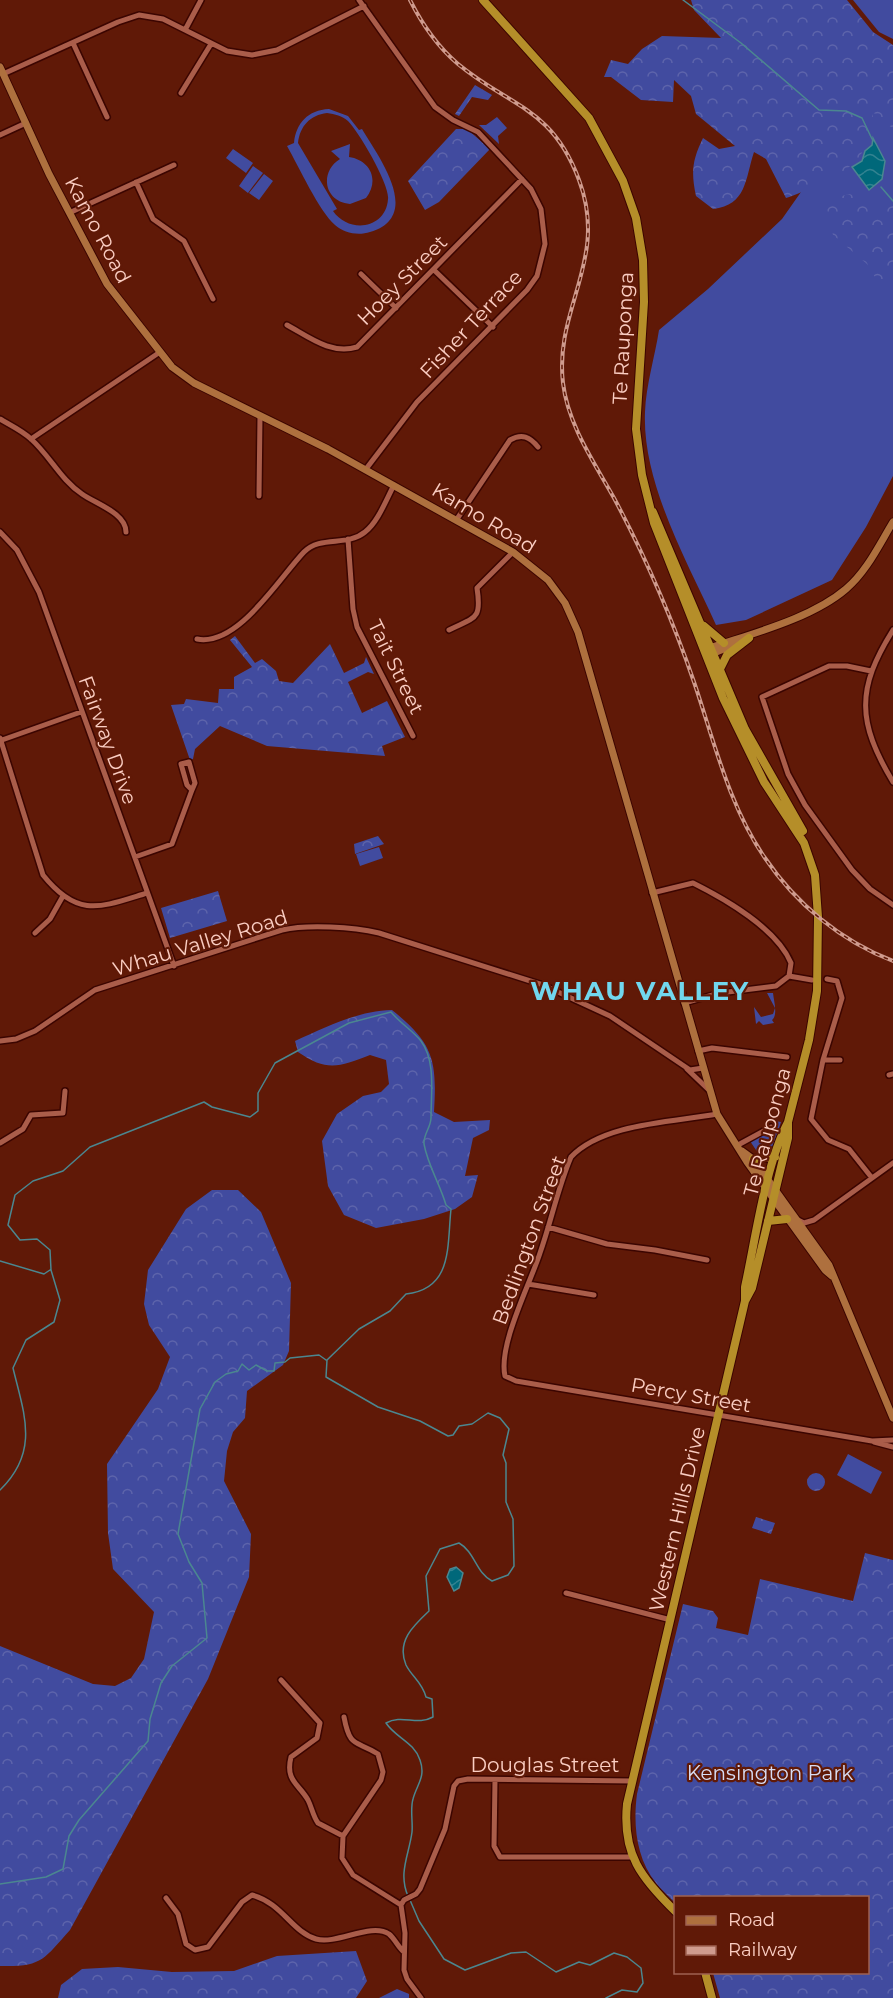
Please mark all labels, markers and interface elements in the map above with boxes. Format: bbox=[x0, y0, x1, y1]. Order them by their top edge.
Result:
street label: Kamo Road bbox=[60, 173, 136, 287]
street label: Hoey Street bbox=[352, 230, 452, 330]
street label: Fisher Terrace bbox=[415, 265, 527, 383]
street label: Te Rauponga bbox=[608, 271, 638, 405]
street label: Kamo Road bbox=[428, 478, 540, 558]
street label: Tait Street bbox=[363, 616, 429, 718]
street label: Fairway Drive bbox=[74, 673, 142, 807]
street label: Whau Valley Road bbox=[110, 905, 290, 981]
district label: WHAU VALLEY bbox=[530, 975, 750, 1007]
street label: Te Rauponga bbox=[738, 1065, 796, 1199]
street label: Bedlington Street bbox=[487, 1152, 571, 1328]
street label: Percy Street bbox=[629, 1373, 753, 1417]
street label: Western Hills Drive bbox=[644, 1424, 710, 1614]
street label: Douglas Street bbox=[471, 1753, 619, 1777]
park label: Kensington Park bbox=[687, 1761, 853, 1785]
legend bbox=[674, 1896, 869, 1974]
text: Road bbox=[728, 1909, 775, 1931]
text: Railway bbox=[728, 1939, 797, 1961]

